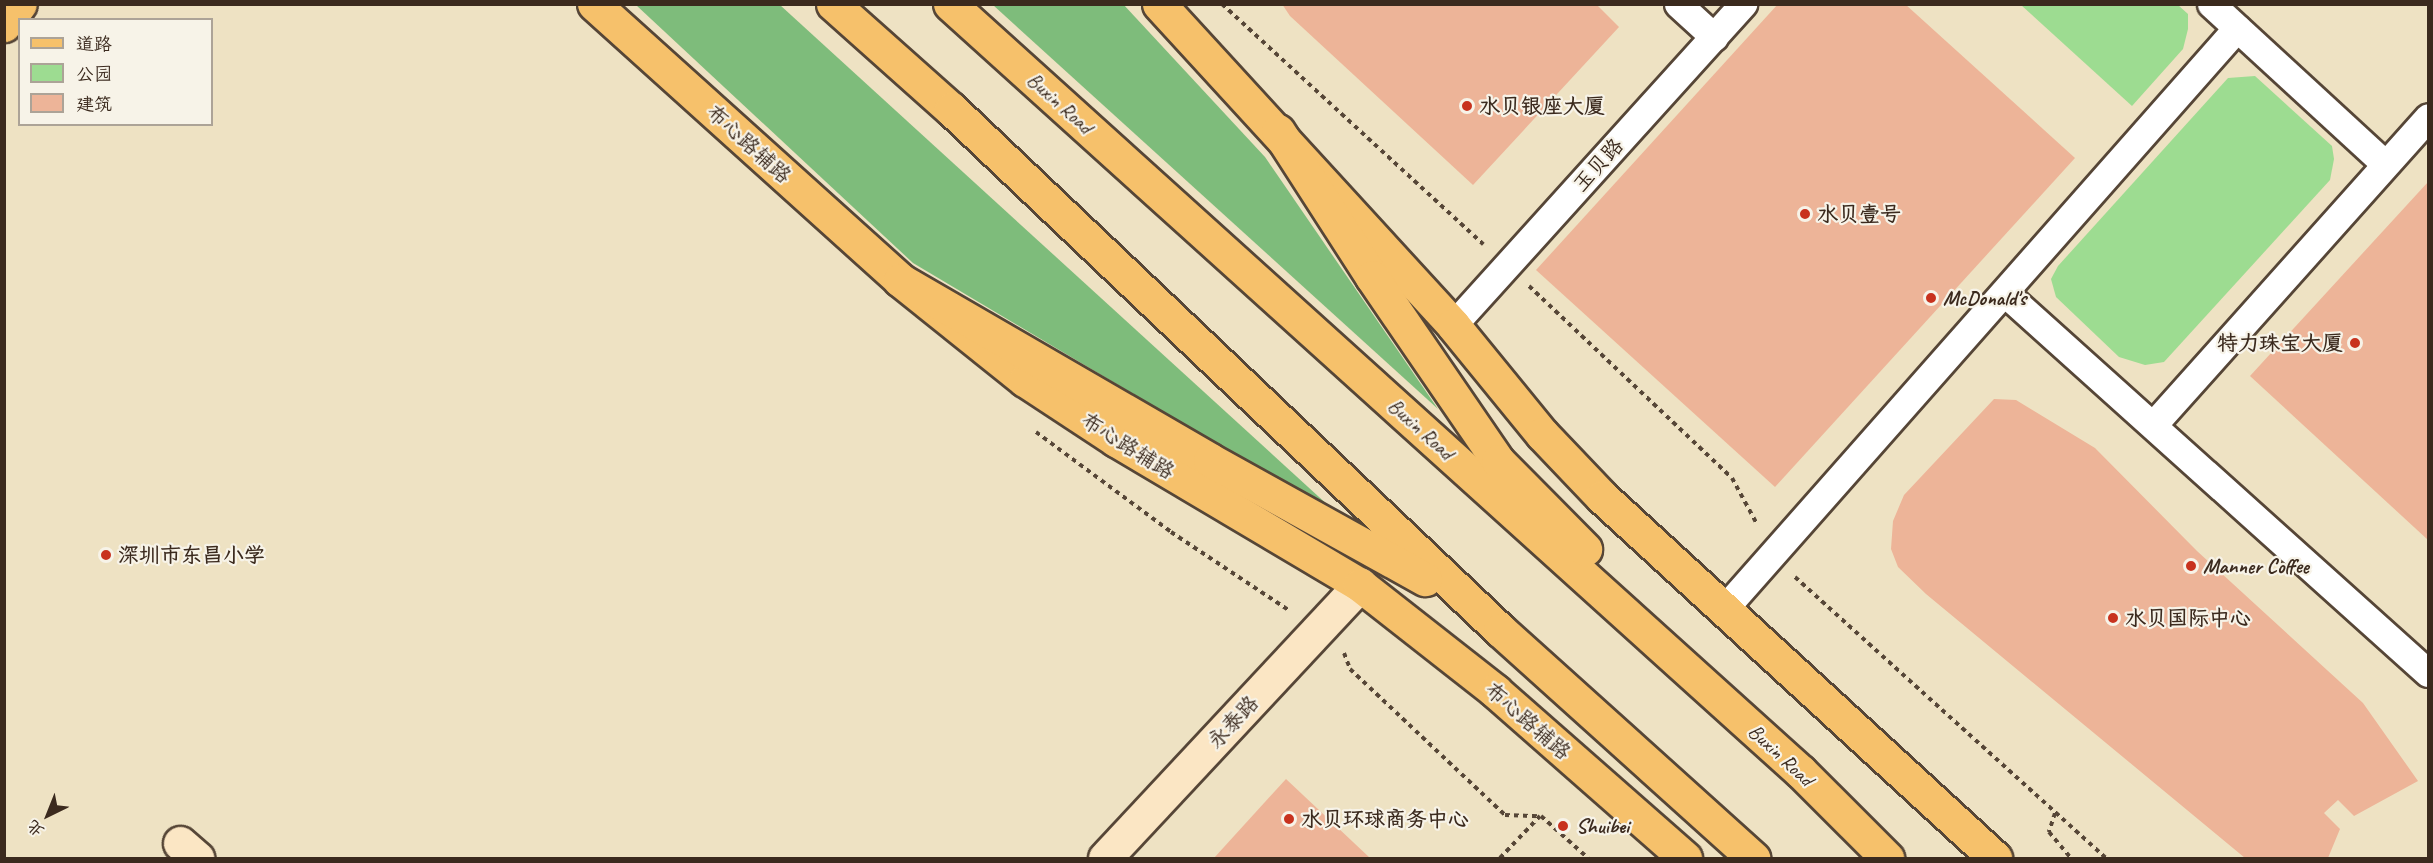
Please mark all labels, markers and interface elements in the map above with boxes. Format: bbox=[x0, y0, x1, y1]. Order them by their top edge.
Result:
legend bbox=[18, 18, 213, 126]
text: 道路 bbox=[76, 33, 112, 55]
text: 公园 bbox=[76, 63, 112, 85]
street label: Buxin Road bbox=[1022, 67, 1098, 139]
text: 建筑 bbox=[76, 93, 112, 115]
place label: 水贝银座大厦 bbox=[1479, 93, 1605, 119]
marker: 水贝银座大厦 bbox=[1460, 99, 1474, 113]
street label: 布心路辅路 bbox=[702, 100, 796, 188]
street label: 玉贝路 bbox=[1568, 133, 1628, 197]
place label: 水贝壹号 bbox=[1817, 201, 1901, 227]
marker: 水贝壹号 bbox=[1798, 207, 1812, 221]
place label: McDonald's bbox=[1943, 285, 2026, 311]
marker: McDonald's bbox=[1924, 291, 1938, 305]
place label: 特力珠宝大厦 bbox=[2217, 330, 2343, 356]
marker: 特力珠宝大厦 bbox=[2348, 336, 2362, 350]
street label: Buxin Road bbox=[1383, 393, 1459, 465]
street label: 布心路辅路 bbox=[1077, 407, 1179, 485]
place label: 深圳市东昌小学 bbox=[118, 542, 265, 568]
marker: 深圳市东昌小学 bbox=[99, 548, 113, 562]
place label: Manner Coffee bbox=[2203, 553, 2309, 579]
marker: Manner Coffee bbox=[2184, 559, 2198, 573]
place label: 水贝国际中心 bbox=[2125, 605, 2251, 631]
marker: 水贝国际中心 bbox=[2106, 611, 2120, 625]
street label: 布心路辅路 bbox=[1480, 677, 1576, 765]
street label: 永泰路 bbox=[1202, 690, 1264, 754]
street label: Buxin Road bbox=[1743, 719, 1819, 791]
north arrow bbox=[18, 785, 78, 845]
place label: 水贝环球商务中心 bbox=[1301, 806, 1469, 832]
marker: 水贝环球商务中心 bbox=[1282, 812, 1296, 826]
place label: Shuibei bbox=[1576, 813, 1629, 839]
text: 北 bbox=[23, 815, 48, 841]
marker: Shuibei bbox=[1554, 817, 1572, 835]

